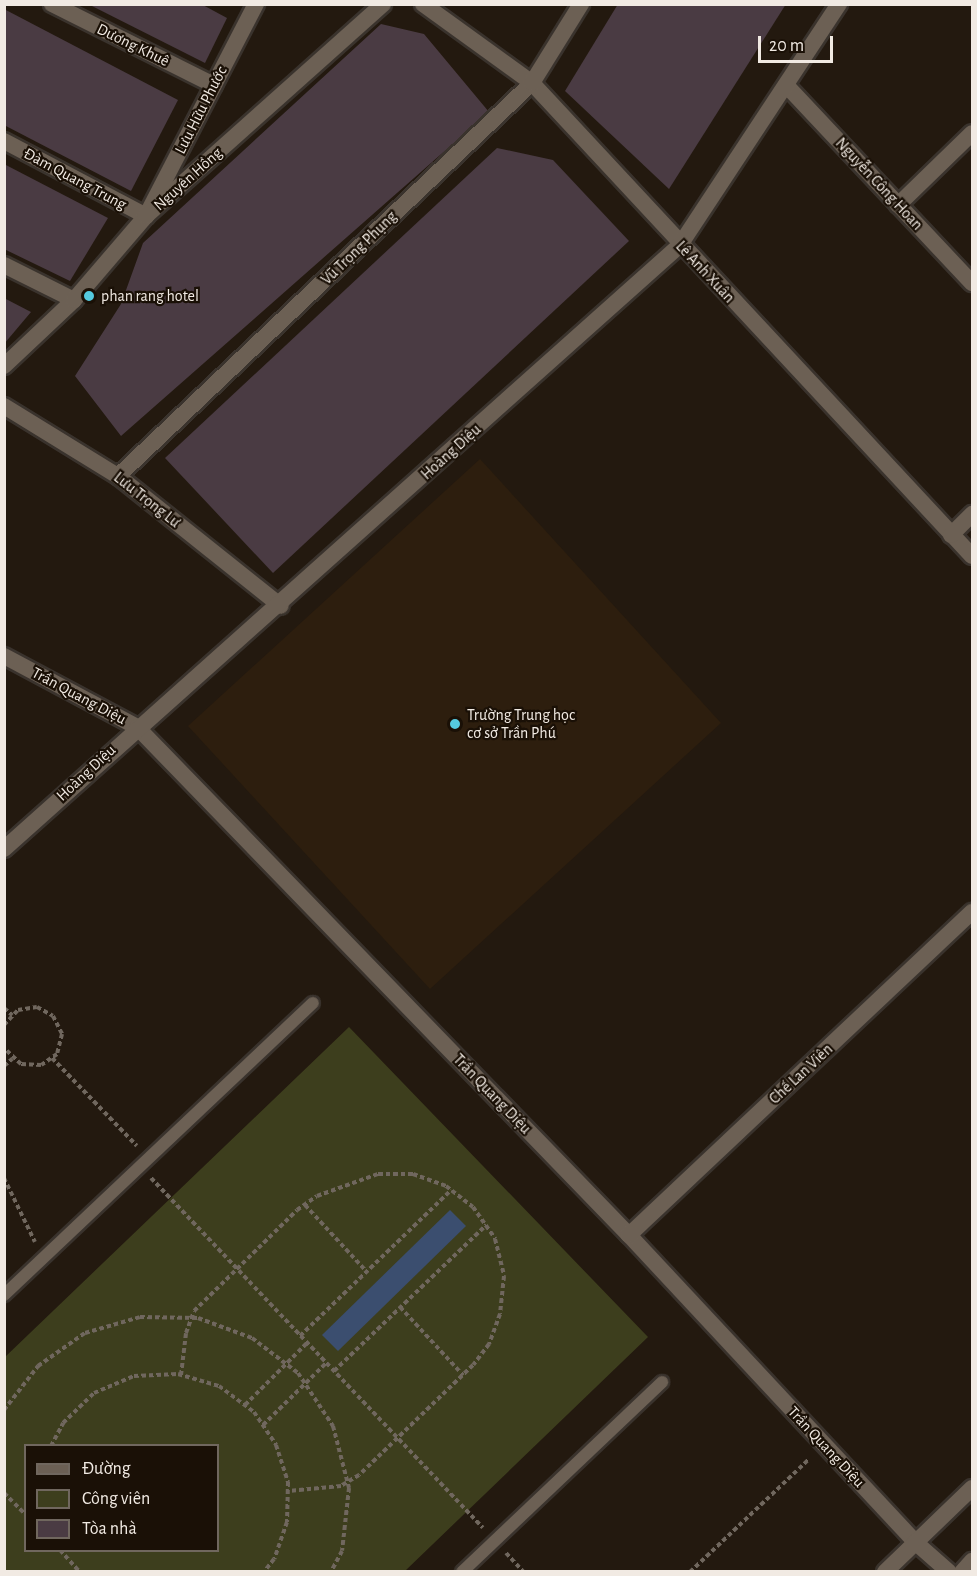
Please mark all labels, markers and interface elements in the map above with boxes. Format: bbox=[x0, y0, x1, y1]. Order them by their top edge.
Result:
street label: Dương Khuê bbox=[94, 19, 172, 71]
scale bar bbox=[761, 24, 836, 62]
text: 20 m bbox=[769, 37, 804, 55]
street label: Lưu Hữu Phước bbox=[171, 63, 231, 157]
street label: Nguyễn Công Hoan bbox=[831, 134, 927, 234]
street label: Nguyên Hồng bbox=[150, 143, 226, 215]
street label: Đàm Quang Trung bbox=[20, 144, 130, 214]
street label: Vũ Trọng Phụng bbox=[317, 207, 401, 289]
street label: Lê Anh Xuân bbox=[672, 237, 738, 307]
place label: phan rang hotel bbox=[101, 286, 199, 306]
marker: phan rang hotel bbox=[82, 289, 96, 303]
street label: Hoàng Diệu bbox=[417, 420, 485, 484]
street label: Lưu Trọng Lư bbox=[110, 468, 184, 532]
street label: Trần Quang Diệu bbox=[29, 663, 129, 729]
place label: Trường Trung học cơ sở Trần Phú bbox=[467, 705, 575, 743]
marker: Trường Trung học cơ sở Trần Phú bbox=[448, 717, 462, 731]
street label: Hoàng Diệu bbox=[52, 741, 120, 805]
street label: Chế Lan Viên bbox=[765, 1040, 837, 1108]
street label: Trần Quang Diệu bbox=[449, 1050, 535, 1138]
street label: Trần Quang Diệu bbox=[784, 1402, 868, 1492]
legend bbox=[24, 1444, 219, 1552]
text: Đường bbox=[82, 1460, 131, 1478]
text: Công viên bbox=[82, 1490, 150, 1508]
text: Tòa nhà bbox=[82, 1520, 137, 1538]

